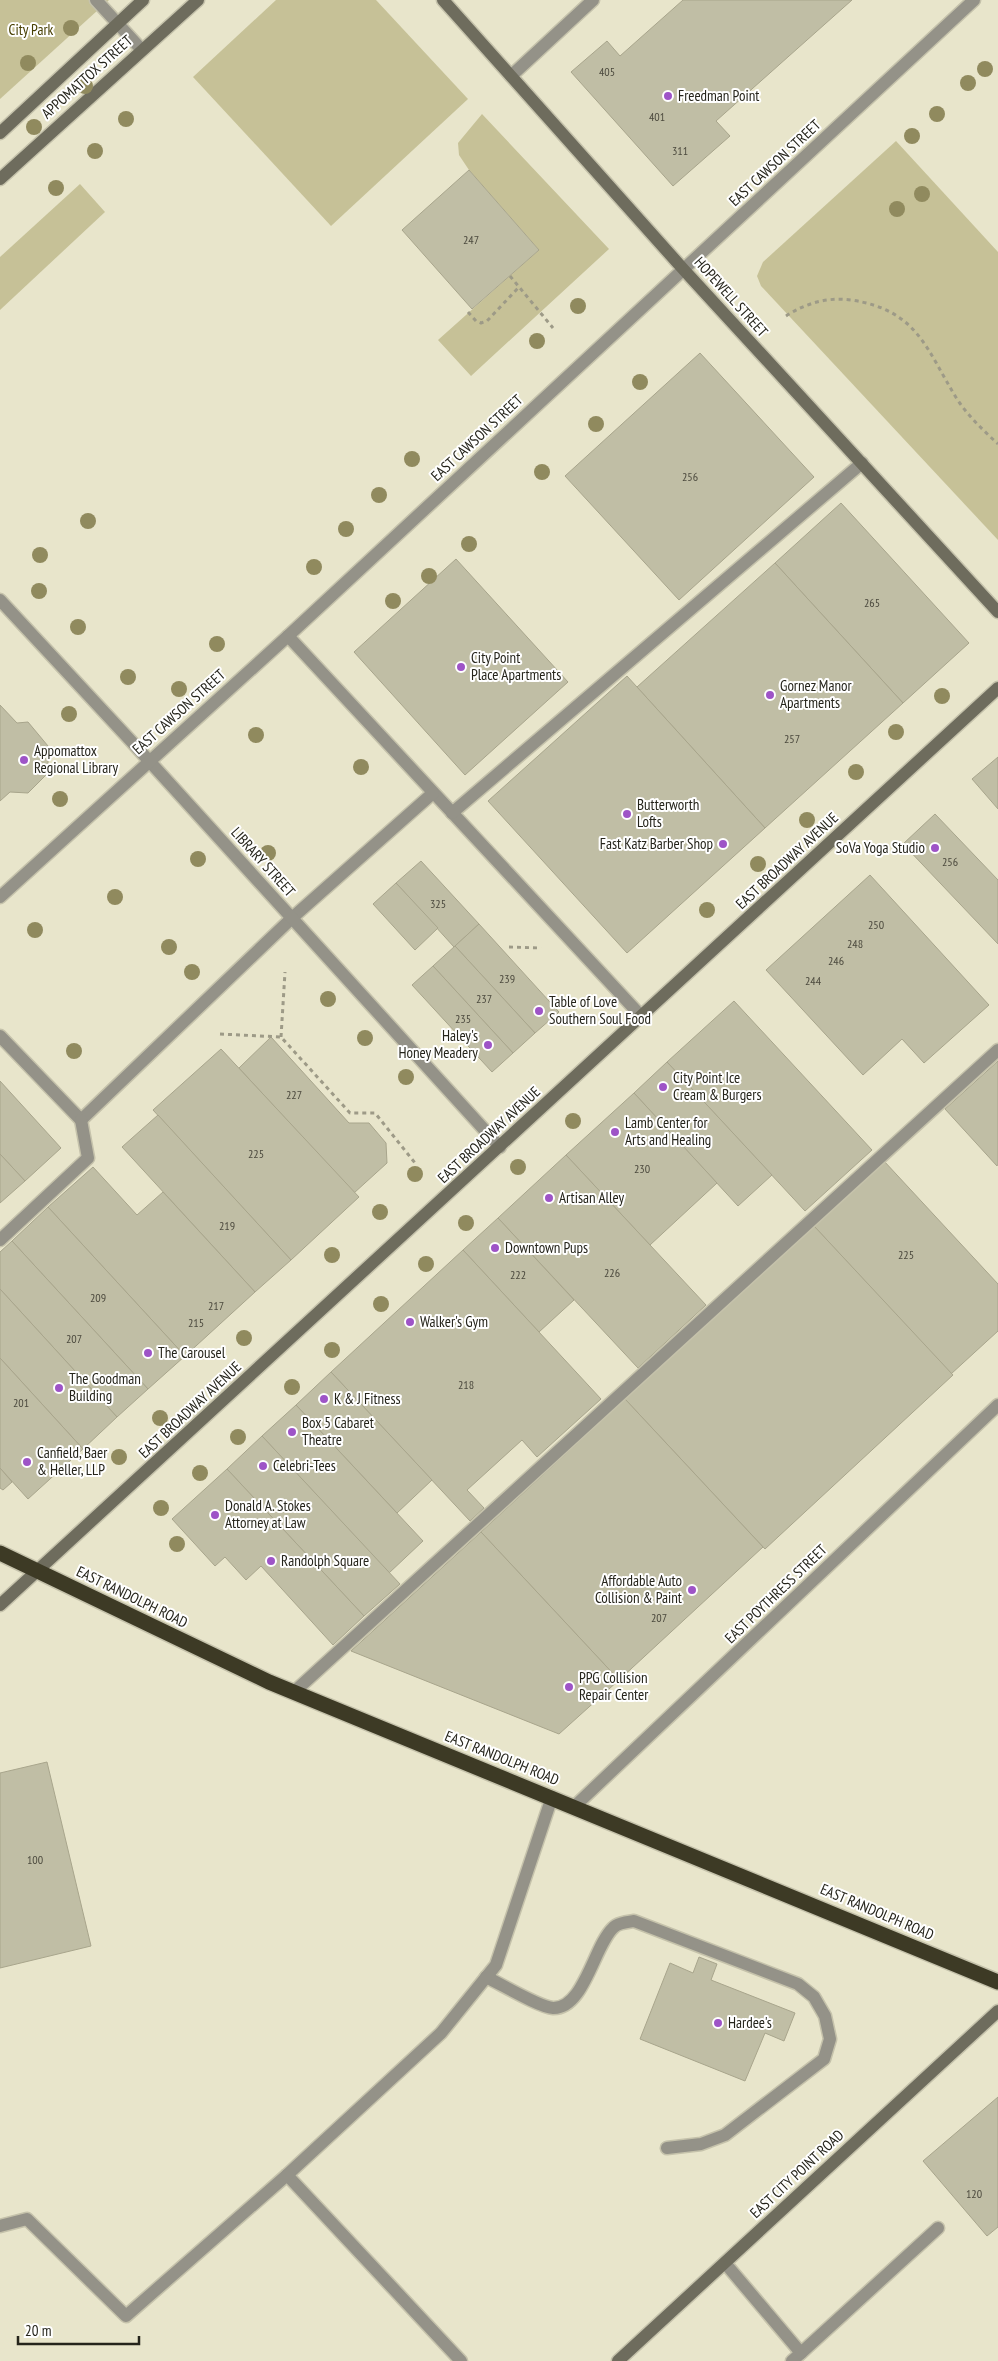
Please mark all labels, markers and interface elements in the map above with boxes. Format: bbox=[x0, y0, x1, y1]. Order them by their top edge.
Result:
park label: City Park bbox=[9, 20, 54, 39]
street label: APPOMATTOX STREET bbox=[37, 31, 136, 122]
house number: 405 bbox=[599, 64, 615, 79]
place label: Freedman Point bbox=[678, 86, 759, 105]
marker: Freedman Point bbox=[662, 90, 674, 102]
house number: 401 bbox=[649, 109, 665, 124]
street label: EAST CAWSON STREET bbox=[725, 115, 825, 210]
house number: 311 bbox=[672, 143, 688, 158]
house number: 247 bbox=[463, 232, 479, 247]
street label: HOPEWELL STREET bbox=[691, 253, 772, 341]
street label: EAST CAWSON STREET bbox=[427, 390, 527, 485]
house number: 256 bbox=[682, 469, 698, 484]
house number: 265 bbox=[864, 595, 880, 610]
place label: City Point Place Apartments bbox=[471, 648, 561, 684]
marker: City Point Place Apartments bbox=[455, 661, 467, 673]
street label: EAST CAWSON STREET bbox=[128, 665, 229, 758]
place label: Gornez Manor Apartments bbox=[780, 676, 852, 712]
marker: Gornez Manor Apartments bbox=[764, 689, 776, 701]
house number: 257 bbox=[784, 731, 800, 746]
place label: Appomattox Regional Library bbox=[34, 741, 118, 777]
marker: Appomattox Regional Library bbox=[18, 754, 30, 766]
place label: Butterworth Lofts bbox=[637, 795, 699, 831]
marker: Butterworth Lofts bbox=[621, 808, 633, 820]
street label: EAST BROADWAY AVENUE bbox=[731, 808, 842, 913]
street label: LIBRARY STREET bbox=[227, 823, 300, 901]
place label: Fast Katz Barber Shop bbox=[600, 834, 713, 853]
marker: Fast Katz Barber Shop bbox=[717, 838, 729, 850]
place label: SoVa Yoga Studio bbox=[836, 838, 925, 857]
marker: SoVa Yoga Studio bbox=[929, 842, 941, 854]
house number: 256 bbox=[942, 854, 958, 869]
house number: 325 bbox=[430, 896, 446, 911]
house number: 250 bbox=[868, 917, 884, 932]
house number: 248 bbox=[847, 936, 863, 951]
house number: 246 bbox=[828, 953, 844, 968]
house number: 239 bbox=[499, 971, 515, 986]
house number: 244 bbox=[805, 973, 822, 988]
house number: 237 bbox=[476, 991, 492, 1006]
place label: Table of Love Southern Soul Food bbox=[549, 992, 651, 1028]
marker: Table of Love Southern Soul Food bbox=[533, 1005, 545, 1017]
house number: 235 bbox=[455, 1011, 471, 1026]
place label: Haley's Honey Meadery bbox=[398, 1026, 478, 1062]
marker: Haley's Honey Meadery bbox=[482, 1039, 494, 1051]
place label: City Point Ice Cream & Burgers bbox=[673, 1068, 762, 1104]
marker: City Point Ice Cream & Burgers bbox=[657, 1081, 669, 1093]
street label: EAST BROADWAY AVENUE bbox=[433, 1082, 544, 1187]
house number: 227 bbox=[286, 1087, 302, 1102]
place label: Lamb Center for Arts and Healing bbox=[625, 1113, 711, 1149]
marker: Lamb Center for Arts and Healing bbox=[609, 1126, 621, 1138]
house number: 225 bbox=[248, 1146, 264, 1161]
house number: 230 bbox=[634, 1161, 650, 1176]
place label: Artisan Alley bbox=[559, 1188, 624, 1207]
marker: Artisan Alley bbox=[543, 1192, 555, 1204]
house number: 219 bbox=[219, 1218, 235, 1233]
place label: Downtown Pups bbox=[505, 1238, 588, 1257]
marker: Downtown Pups bbox=[489, 1242, 501, 1254]
house number: 225 bbox=[898, 1247, 914, 1262]
house number: 226 bbox=[604, 1265, 620, 1280]
house number: 222 bbox=[510, 1267, 526, 1282]
house number: 209 bbox=[90, 1290, 106, 1305]
house number: 217 bbox=[208, 1298, 224, 1313]
place label: Walker's Gym bbox=[420, 1312, 488, 1331]
house number: 215 bbox=[188, 1315, 204, 1330]
marker: Walker's Gym bbox=[404, 1316, 416, 1328]
house number: 207 bbox=[66, 1331, 82, 1346]
place label: The Carousel bbox=[158, 1343, 226, 1362]
marker: The Carousel bbox=[142, 1347, 154, 1359]
street label: EAST BROADWAY AVENUE bbox=[134, 1357, 245, 1462]
place label: The Goodman Building bbox=[69, 1369, 141, 1405]
house number: 218 bbox=[458, 1377, 474, 1392]
marker: The Goodman Building bbox=[53, 1382, 65, 1394]
place label: K & J Fitness bbox=[334, 1389, 401, 1408]
marker: K & J Fitness bbox=[318, 1393, 330, 1405]
house number: 201 bbox=[13, 1395, 29, 1410]
place label: Box 5 Cabaret Theatre bbox=[302, 1413, 374, 1449]
marker: Box 5 Cabaret Theatre bbox=[286, 1426, 298, 1438]
place label: Canfield, Baer & Heller, LLP bbox=[37, 1443, 108, 1479]
marker: Canfield, Baer & Heller, LLP bbox=[21, 1456, 33, 1468]
place label: Celebri-Tees bbox=[273, 1456, 336, 1475]
marker: Celebri-Tees bbox=[257, 1460, 269, 1472]
place label: Donald A. Stokes Attorney at Law bbox=[225, 1496, 311, 1532]
marker: Donald A. Stokes Attorney at Law bbox=[209, 1509, 221, 1521]
street label: EAST POYTHRESS STREET bbox=[721, 1540, 831, 1647]
place label: Randolph Square bbox=[281, 1551, 369, 1570]
marker: Randolph Square bbox=[265, 1555, 277, 1567]
street label: EAST RANDOLPH ROAD bbox=[74, 1561, 191, 1632]
place label: Affordable Auto Collision & Paint bbox=[595, 1571, 682, 1607]
marker: Affordable Auto Collision & Paint bbox=[686, 1584, 698, 1596]
house number: 207 bbox=[651, 1610, 667, 1625]
place label: PPG Collision Repair Center bbox=[579, 1668, 649, 1704]
marker: PPG Collision Repair Center bbox=[563, 1681, 575, 1693]
street label: EAST RANDOLPH ROAD bbox=[442, 1726, 562, 1789]
house number: 100 bbox=[27, 1852, 43, 1867]
street label: EAST RANDOLPH ROAD bbox=[818, 1879, 937, 1944]
place label: Hardee's bbox=[728, 2013, 772, 2032]
marker: Hardee's bbox=[712, 2017, 724, 2029]
street label: EAST CITY POINT ROAD bbox=[746, 2125, 848, 2222]
house number: 120 bbox=[966, 2186, 982, 2201]
scale bar bbox=[18, 2314, 139, 2346]
text: 20 m bbox=[25, 2321, 51, 2340]

